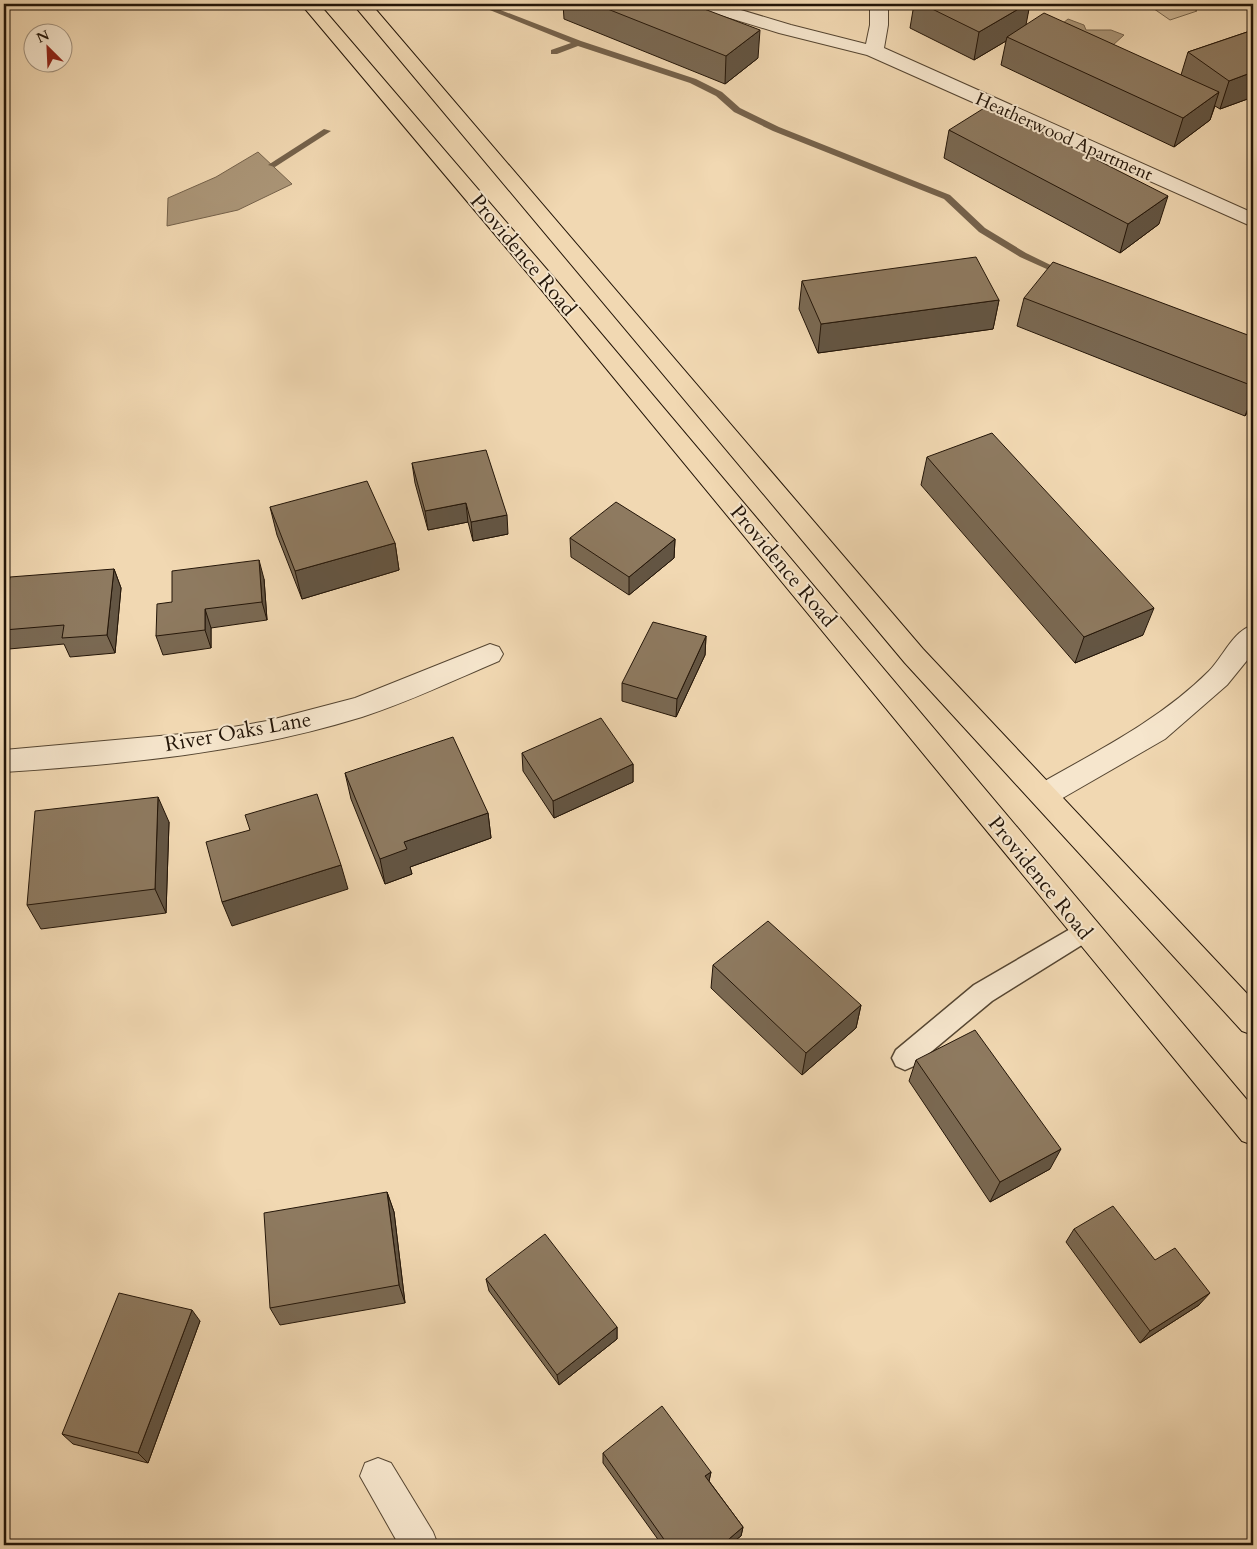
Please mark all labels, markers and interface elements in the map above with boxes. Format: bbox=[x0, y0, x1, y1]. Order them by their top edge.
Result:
north arrow bbox=[22, 22, 72, 72]
text: N bbox=[33, 25, 52, 48]
street label: Heatherwood Apartment bbox=[972, 87, 1157, 187]
street label: Providence Road bbox=[463, 188, 583, 322]
street label: Providence Road bbox=[723, 499, 843, 633]
street label: River Oaks Lane bbox=[162, 705, 314, 759]
street label: Providence Road bbox=[981, 810, 1099, 946]

